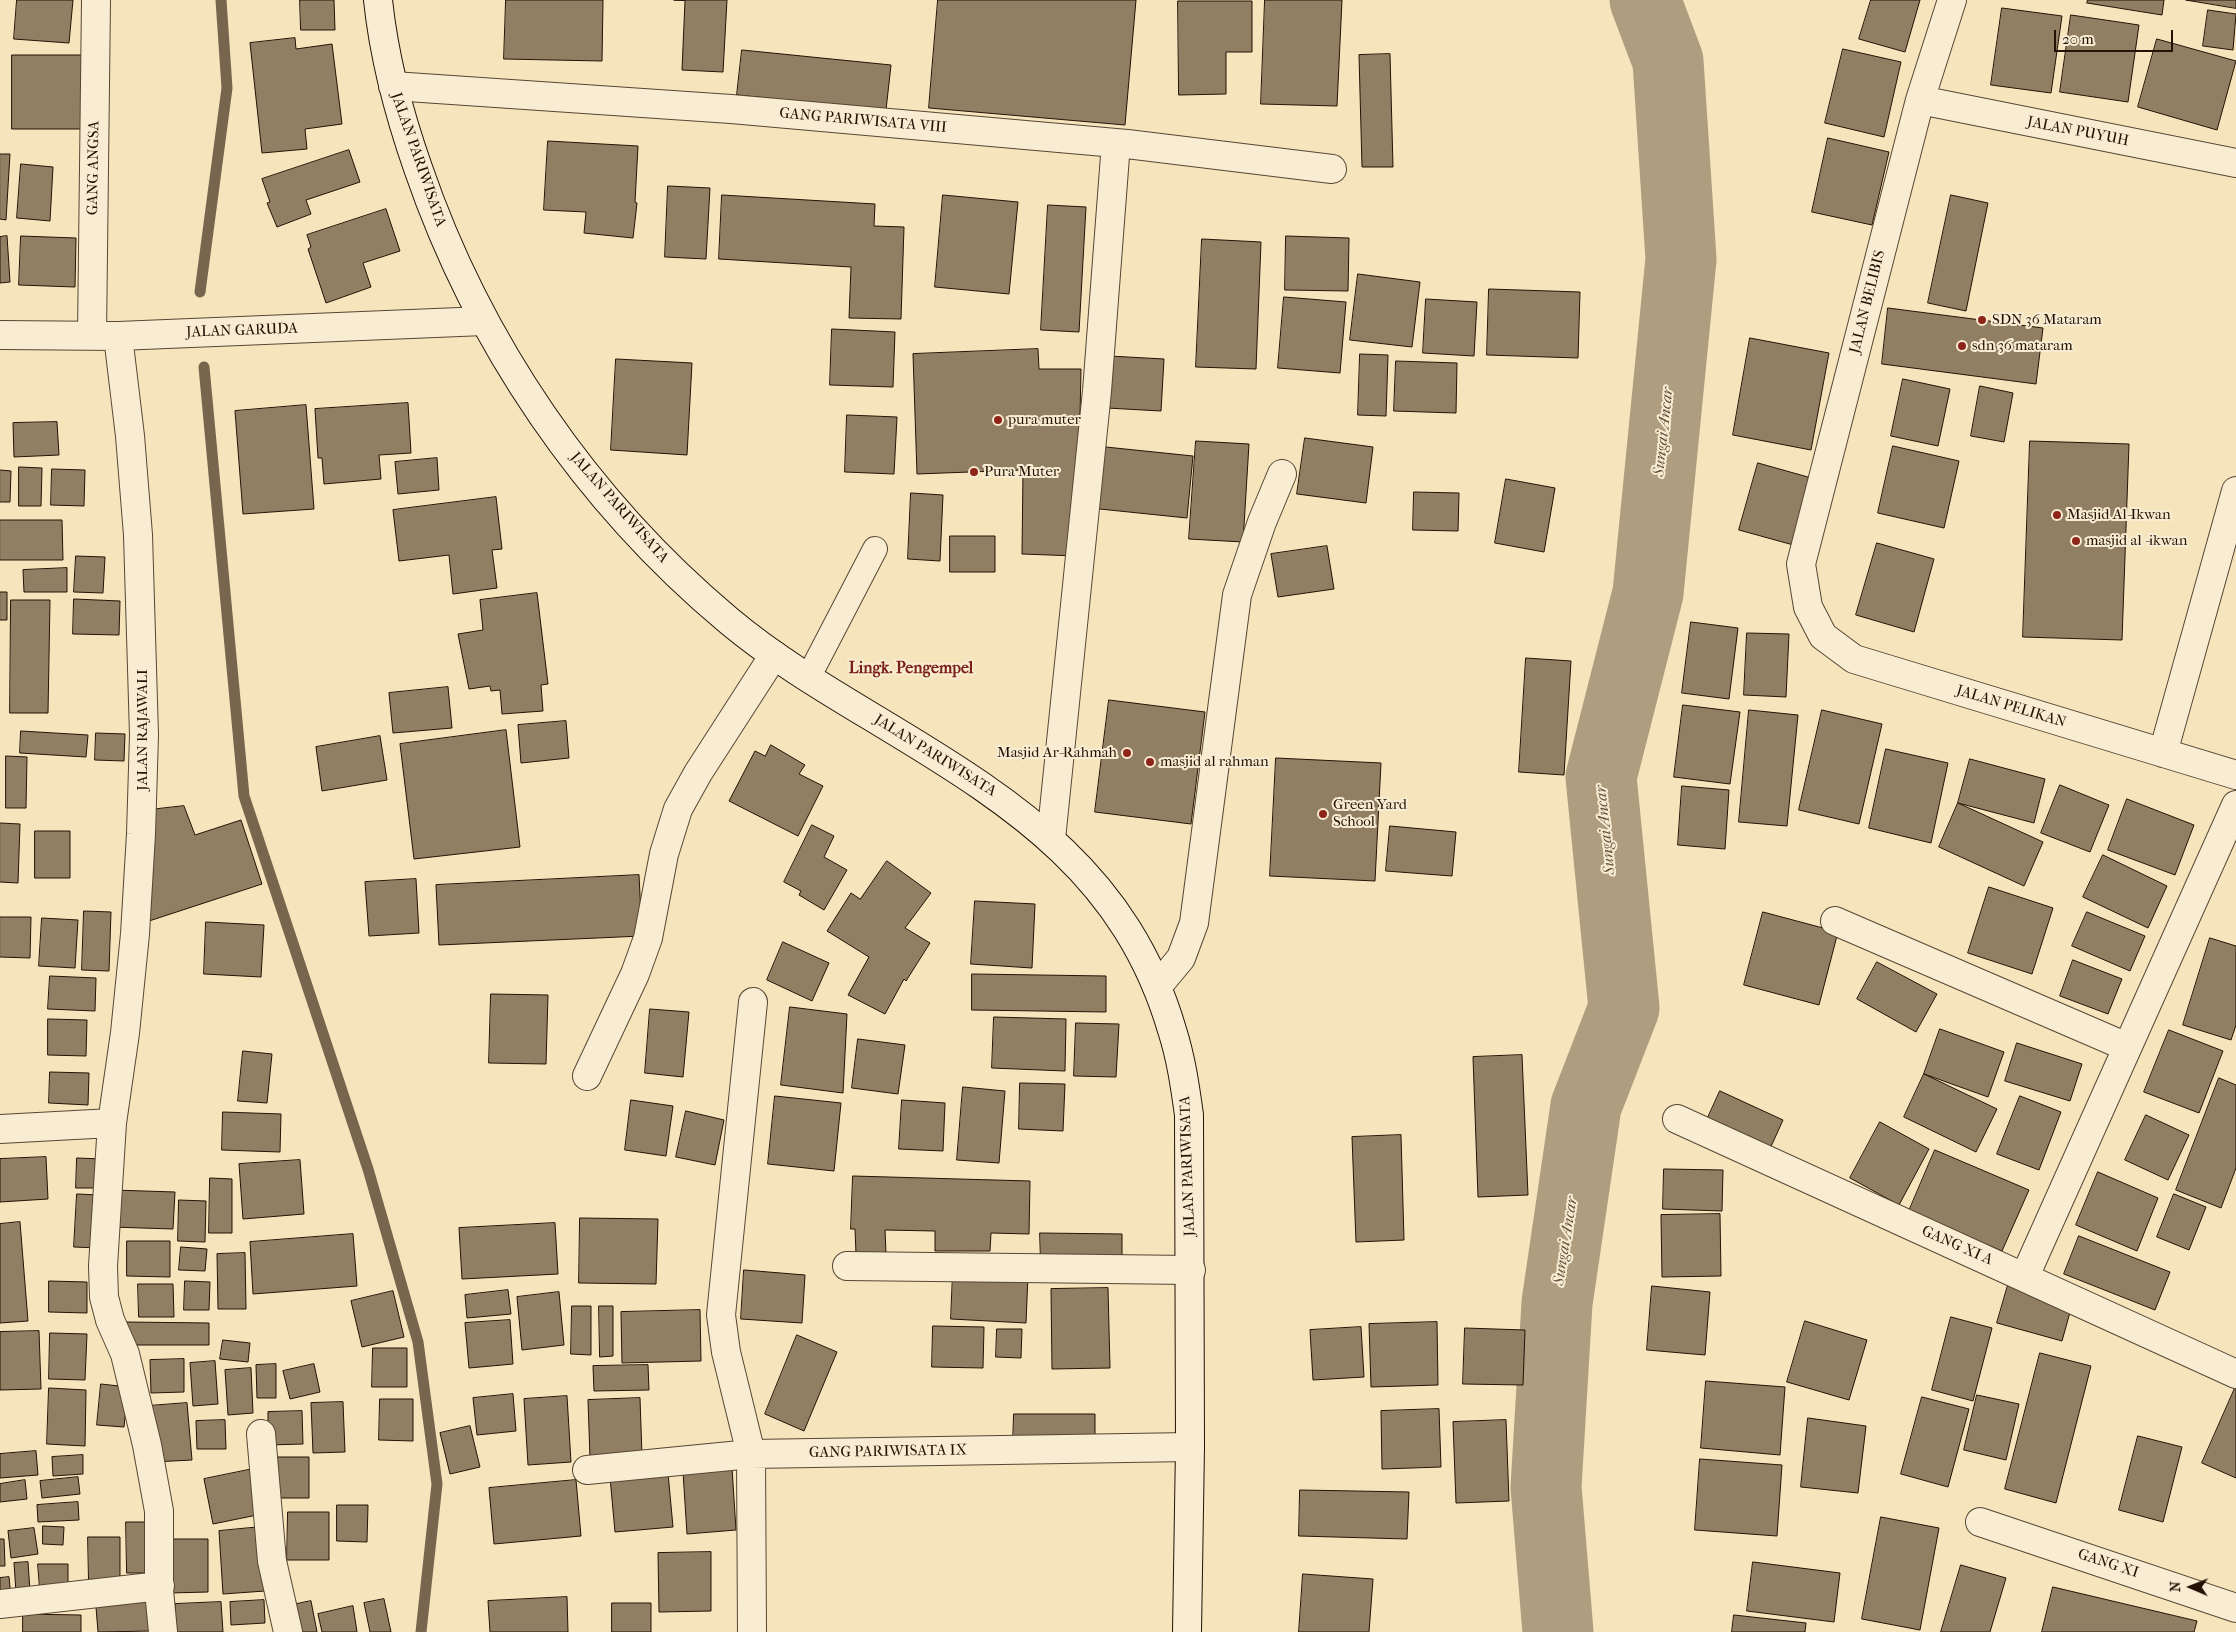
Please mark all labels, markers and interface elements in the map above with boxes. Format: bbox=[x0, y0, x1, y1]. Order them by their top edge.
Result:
scale bar bbox=[2056, 20, 2175, 52]
text: 20 m bbox=[2062, 30, 2094, 48]
street label: JALAN PARIWISATA bbox=[387, 90, 449, 230]
street label: GANG PARIWISATA VIII bbox=[779, 105, 947, 137]
street label: JALAN PUYUH bbox=[2026, 113, 2130, 151]
street label: GANG ANGSA bbox=[84, 121, 104, 215]
street label: JALAN BELIBIS bbox=[1846, 248, 1890, 356]
place label: SDN 36 Mataram bbox=[1992, 311, 2102, 329]
marker: SDN 36 Mataram bbox=[1976, 314, 1988, 326]
street label: JALAN GARUDA bbox=[186, 320, 298, 342]
place label: sdn 36 mataram bbox=[1972, 337, 2073, 355]
marker: sdn 36 mataram bbox=[1956, 340, 1968, 352]
water label: Sungai Ancar bbox=[1650, 386, 1678, 478]
place label: pura muter bbox=[1008, 411, 1081, 429]
marker: pura muter bbox=[992, 414, 1004, 426]
street label: JALAN PARIWISATA bbox=[566, 449, 672, 567]
place label: Pura Muter bbox=[984, 463, 1059, 481]
marker: Pura Muter bbox=[968, 466, 980, 478]
place label: Masjid Al-Ikwan bbox=[2067, 506, 2171, 524]
marker: Masjid Al-Ikwan bbox=[2051, 509, 2063, 521]
place label: masjid al -ikwan bbox=[2086, 532, 2187, 550]
marker: masjid al -ikwan bbox=[2070, 535, 2082, 547]
district label: Lingk. Pengempel bbox=[849, 659, 973, 679]
street label: JALAN RAJAWALI bbox=[134, 669, 152, 791]
street label: JALAN PELIKAN bbox=[1954, 682, 2068, 732]
street label: JALAN PARIWISATA bbox=[870, 711, 1000, 801]
place label: Masjid Ar-Rahmah bbox=[997, 744, 1117, 762]
marker: Masjid Ar-Rahmah bbox=[1121, 747, 1133, 759]
place label: masjid al rahman bbox=[1160, 753, 1269, 771]
marker: masjid al rahman bbox=[1144, 756, 1156, 768]
water label: Sungai Ancar bbox=[1592, 784, 1620, 876]
place label: Green Yard School bbox=[1333, 796, 1407, 831]
marker: Green Yard School bbox=[1317, 808, 1329, 820]
street label: JALAN PARIWISATA bbox=[1177, 1095, 1199, 1237]
water label: Sungai Ancar bbox=[1550, 1195, 1582, 1287]
street label: GANG XI A bbox=[1919, 1222, 1995, 1270]
street label: GANG PARIWISATA IX bbox=[809, 1442, 967, 1462]
street label: GANG XI bbox=[2075, 1546, 2141, 1582]
north arrow bbox=[2166, 1562, 2216, 1612]
text: N bbox=[2167, 1581, 2184, 1592]

